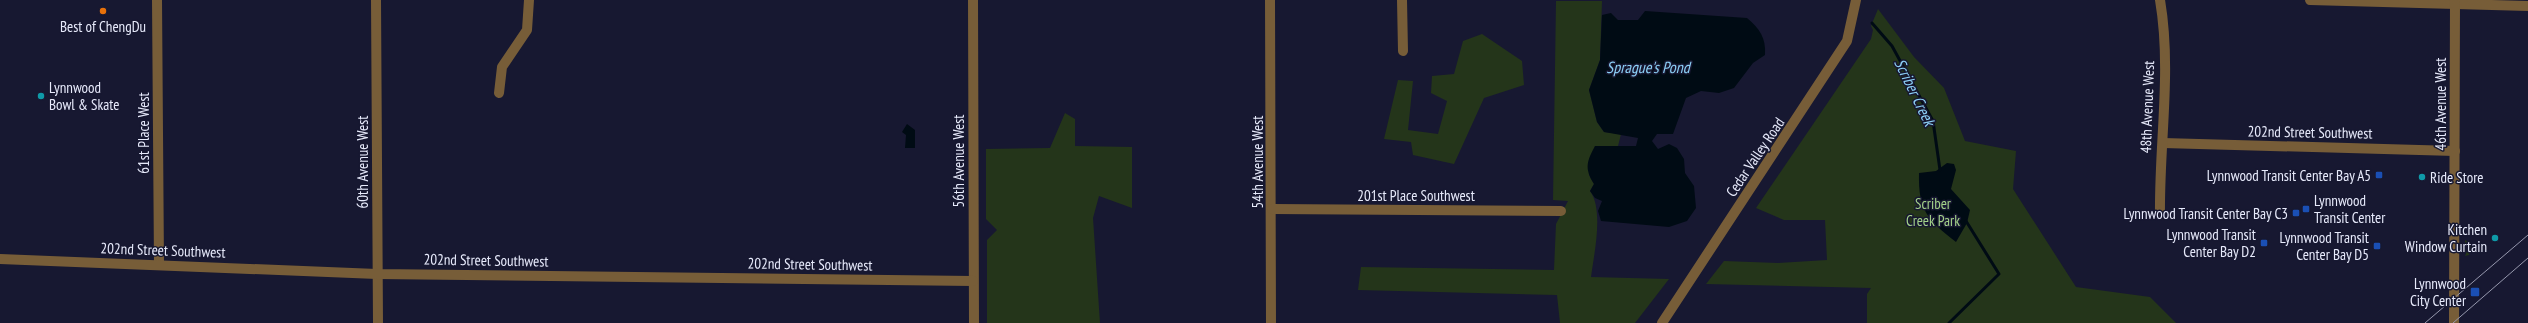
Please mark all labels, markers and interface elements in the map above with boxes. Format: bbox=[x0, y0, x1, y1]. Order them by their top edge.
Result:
marker: Best of ChengDu bbox=[98, 6, 108, 16]
place label: Best of ChengDu bbox=[60, 17, 146, 36]
water label: Scriber Creek bbox=[1890, 55, 1941, 131]
water label: Sprague's Pond bbox=[1606, 57, 1692, 77]
street label: 46th Avenue West bbox=[2431, 58, 2450, 150]
street label: 48th Avenue West bbox=[2136, 60, 2158, 154]
place label: Lynnwood Bowl & Skate bbox=[49, 78, 119, 114]
marker: Lynnwood Bowl & Skate bbox=[36, 91, 46, 101]
street label: 61st Place West bbox=[134, 92, 153, 174]
street label: Cedar Valley Road bbox=[1722, 114, 1788, 200]
street label: 56th Avenue West bbox=[949, 115, 968, 207]
street label: 60th Avenue West bbox=[353, 116, 372, 208]
street label: 54th Avenue West bbox=[1248, 116, 1267, 208]
street label: 202nd Street Southwest bbox=[2247, 121, 2373, 143]
place label: Lynnwood Transit Center Bay A5 bbox=[2207, 166, 2371, 185]
place label: Ride Store bbox=[2430, 168, 2484, 187]
marker: Lynnwood Transit Center Bay A5 bbox=[2374, 170, 2384, 180]
marker: Ride Store bbox=[2417, 172, 2427, 182]
street label: 201st Place Southwest bbox=[1357, 186, 1475, 205]
place label: Lynnwood Transit Center bbox=[2314, 191, 2386, 227]
park label: Scriber Creek Park bbox=[1906, 194, 1960, 230]
place label: Lynnwood Transit Center Bay C3 bbox=[2124, 204, 2288, 223]
marker: Lynnwood Transit Center bbox=[2301, 204, 2311, 214]
marker: Lynnwood Transit Center Bay C3 bbox=[2291, 208, 2301, 218]
place label: Kitchen Window Curtain bbox=[2405, 220, 2487, 256]
place label: Lynnwood Transit Center Bay D2 bbox=[2167, 225, 2256, 261]
place label: Lynnwood Transit Center Bay D5 bbox=[2280, 228, 2369, 264]
marker: Kitchen Window Curtain bbox=[2490, 233, 2500, 243]
street label: 202nd Street Southwest bbox=[100, 238, 226, 262]
marker: Lynnwood Transit Center Bay D2 bbox=[2259, 238, 2269, 248]
marker: Lynnwood Transit Center Bay D5 bbox=[2372, 241, 2382, 251]
street label: 202nd Street Southwest bbox=[423, 249, 549, 271]
street label: 202nd Street Southwest bbox=[747, 253, 873, 275]
place label: Lynnwood City Center bbox=[2410, 274, 2467, 310]
marker: Lynnwood City Center bbox=[2469, 286, 2481, 298]

